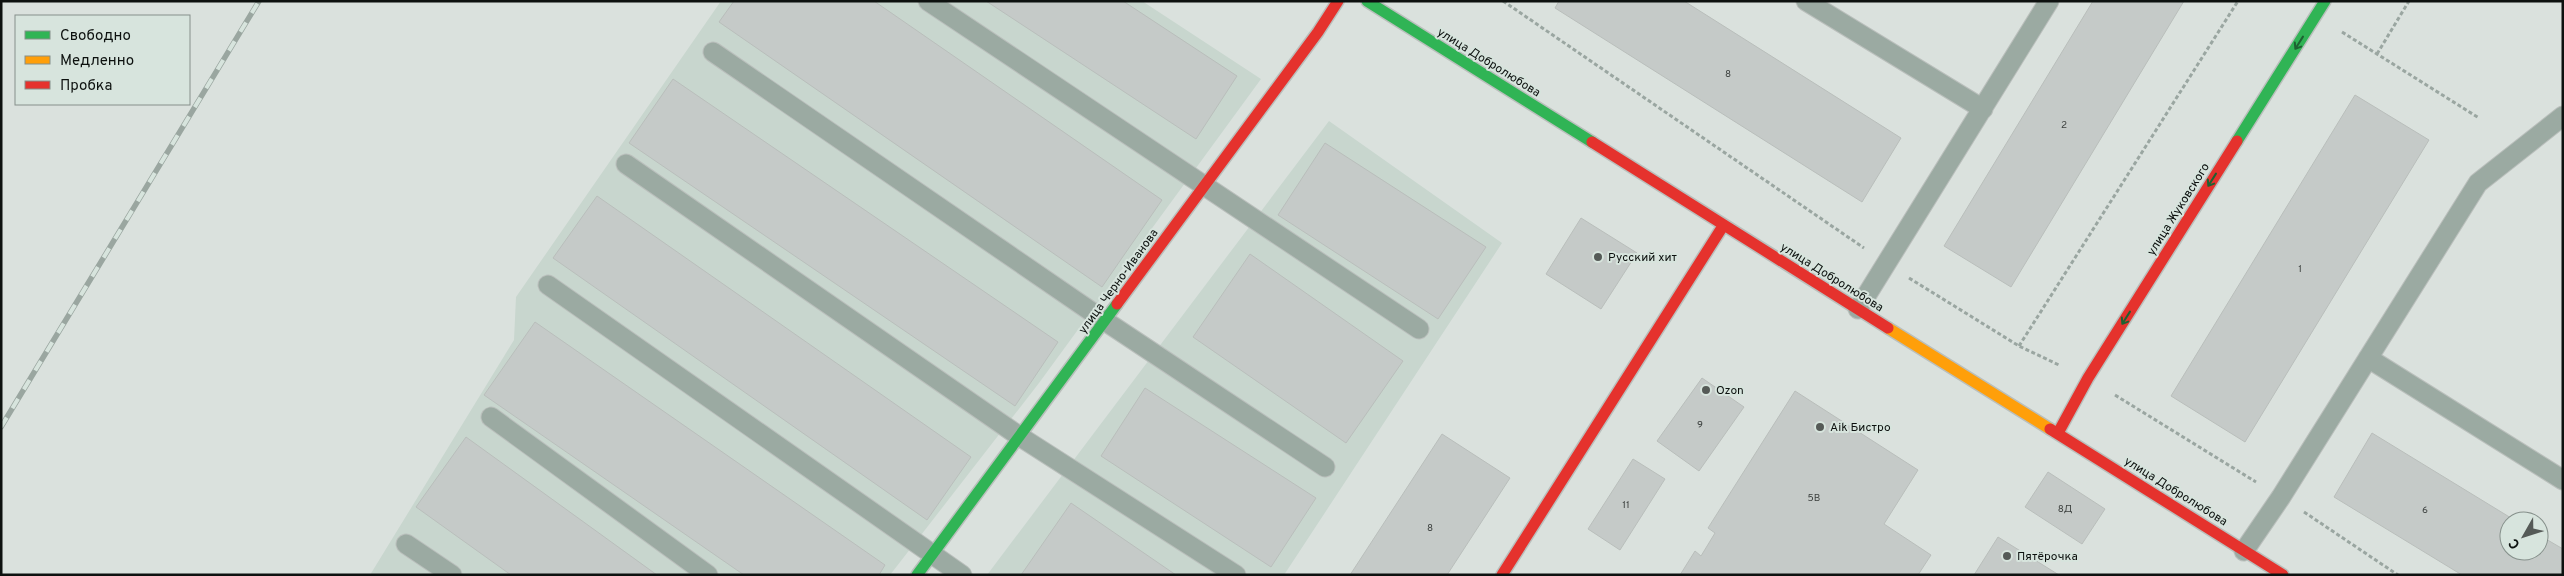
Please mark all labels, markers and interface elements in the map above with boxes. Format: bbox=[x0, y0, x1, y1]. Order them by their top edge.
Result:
legend bbox=[15, 15, 190, 105]
street label: улица Добролюбова bbox=[1434, 25, 1543, 101]
text: Свободно bbox=[60, 27, 131, 46]
one-way arrow bbox=[2293, 35, 2303, 49]
text: Медленно bbox=[60, 52, 134, 71]
house number: 8 bbox=[1725, 68, 1731, 81]
text: Пробка bbox=[60, 77, 112, 96]
house number: 2 bbox=[2061, 119, 2067, 132]
street label: улица Жуковского bbox=[2144, 160, 2214, 259]
one-way arrow bbox=[2207, 173, 2217, 187]
street label: улица Черно-Иванова bbox=[1075, 226, 1162, 337]
street label: улица Добролюбова bbox=[1777, 240, 1886, 316]
place label: Русский хит bbox=[1608, 250, 1678, 266]
marker: Русский хит bbox=[1592, 251, 1604, 263]
house number: 1 bbox=[2298, 263, 2302, 276]
one-way arrow bbox=[2121, 310, 2131, 324]
place label: Ozon bbox=[1716, 383, 1744, 399]
marker: Ozon bbox=[1700, 384, 1712, 396]
house number: 9 bbox=[1697, 419, 1703, 432]
place label: Aik Бистро bbox=[1830, 420, 1891, 436]
marker: Aik Бистро bbox=[1814, 421, 1826, 433]
street label: улица Добролюбова bbox=[2121, 454, 2230, 530]
house number: 5В bbox=[1808, 492, 1820, 505]
house number: 11 bbox=[1622, 499, 1630, 512]
house number: 8Д bbox=[2058, 503, 2073, 516]
house number: 6 bbox=[2422, 504, 2428, 517]
north arrow bbox=[2499, 511, 2549, 561]
house number: 8 bbox=[1427, 522, 1433, 535]
text: С bbox=[2506, 534, 2524, 552]
place label: Пятёрочка bbox=[2017, 549, 2078, 565]
marker: Пятёрочка bbox=[2001, 550, 2013, 562]

